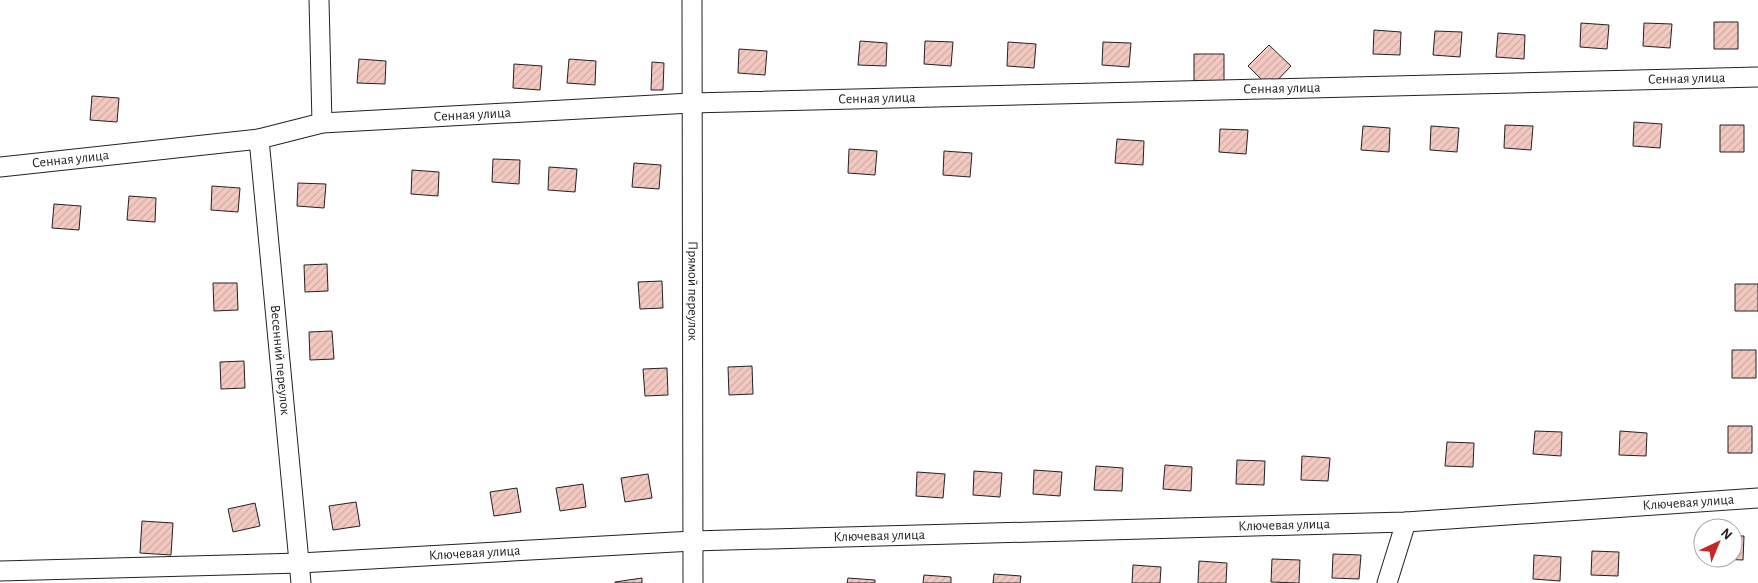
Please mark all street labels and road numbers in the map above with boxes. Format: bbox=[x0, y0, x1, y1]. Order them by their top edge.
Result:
street label: Сенная улица bbox=[1648, 71, 1726, 87]
street label: Сенная улица bbox=[1243, 81, 1321, 97]
street label: Сенная улица bbox=[838, 91, 916, 106]
street label: Сенная улица bbox=[433, 106, 512, 124]
street label: Сенная улица bbox=[31, 148, 110, 170]
street label: Прямой переулок bbox=[685, 241, 700, 342]
street label: Весенний переулок bbox=[268, 304, 292, 416]
street label: Ключевая улица bbox=[1642, 493, 1735, 513]
street label: Ключевая улица bbox=[1238, 517, 1331, 533]
street label: Ключевая улица bbox=[833, 528, 926, 544]
street label: Ключевая улица bbox=[428, 544, 521, 563]

